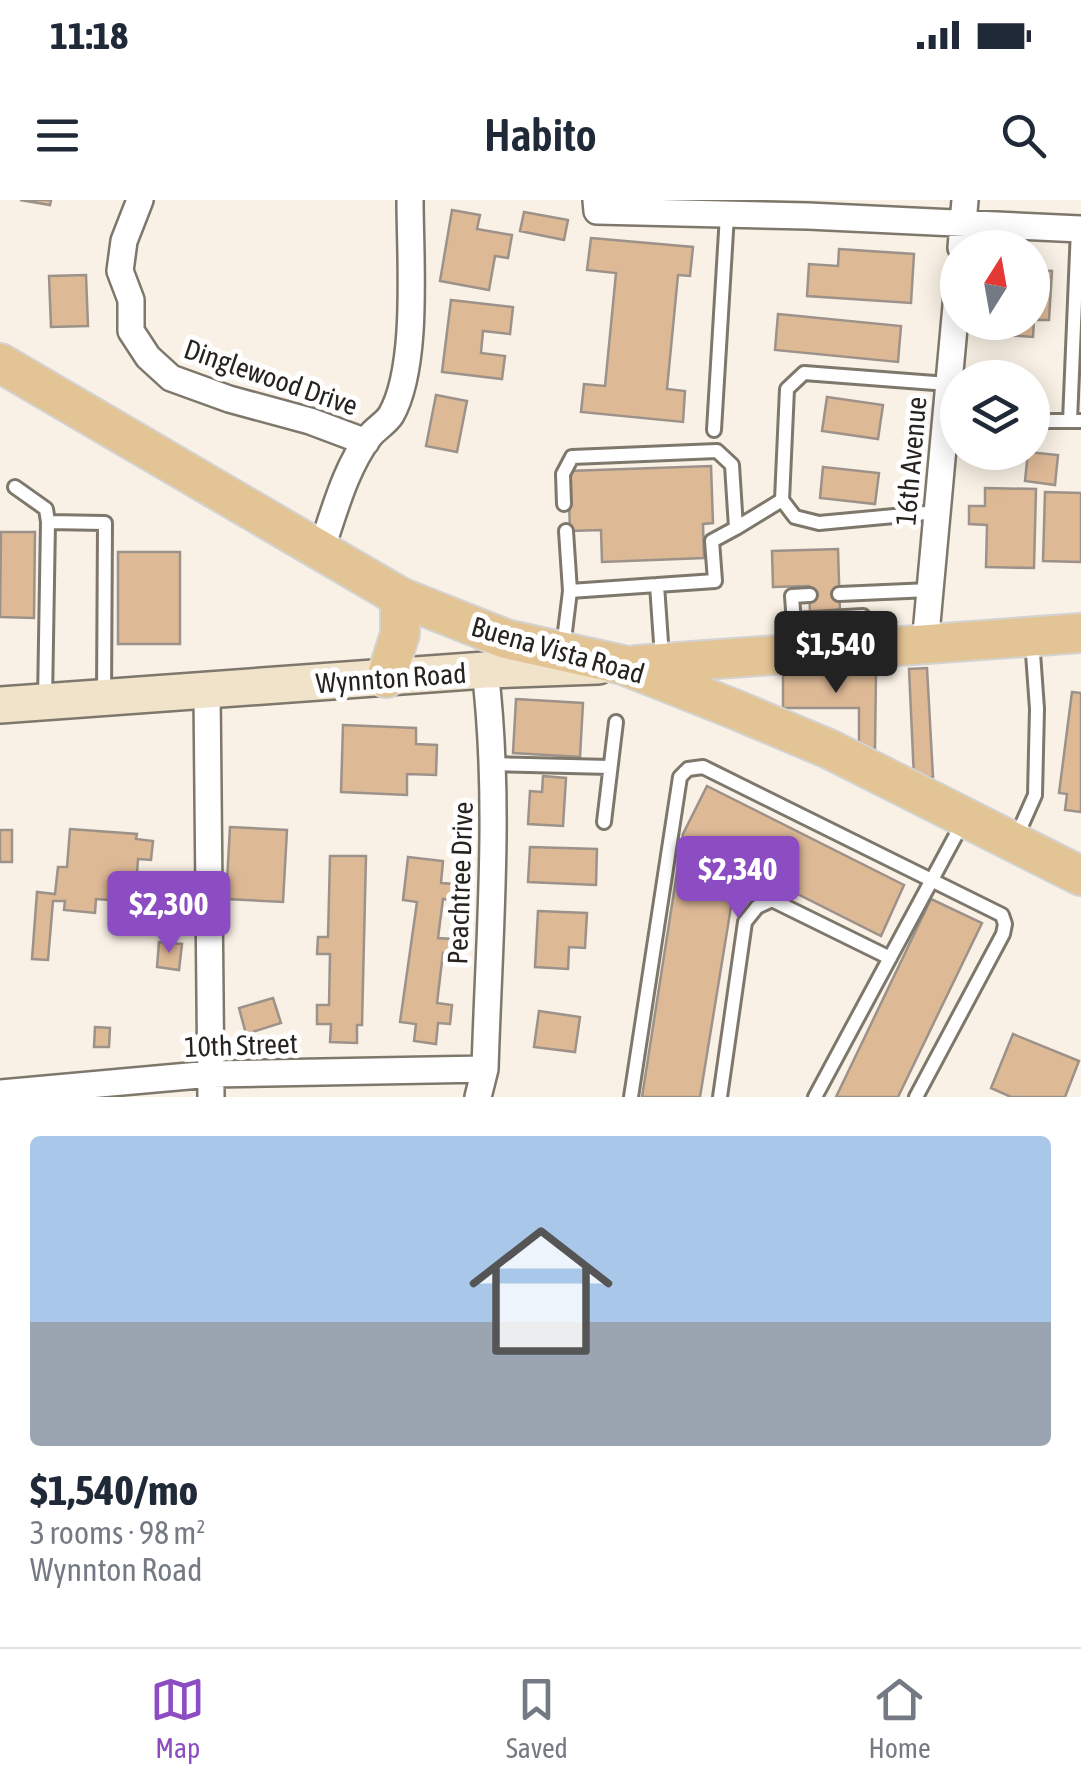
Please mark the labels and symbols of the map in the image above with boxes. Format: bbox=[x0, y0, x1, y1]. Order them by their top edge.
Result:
north arrow bbox=[940, 230, 1050, 340]
street label: Dinglewood Drive bbox=[180, 332, 362, 422]
street label: 16th Avenue bbox=[889, 395, 933, 527]
street label: Buena Vista Road bbox=[468, 610, 648, 690]
pin: $1,540 bbox=[755, 611, 917, 696]
street label: Wynnton Road bbox=[315, 657, 467, 699]
street label: Peachtree Drive bbox=[441, 801, 479, 965]
pin: $2,340 bbox=[657, 836, 819, 921]
pin: $2,300 bbox=[88, 871, 250, 956]
street label: 10th Street bbox=[184, 1027, 298, 1063]

